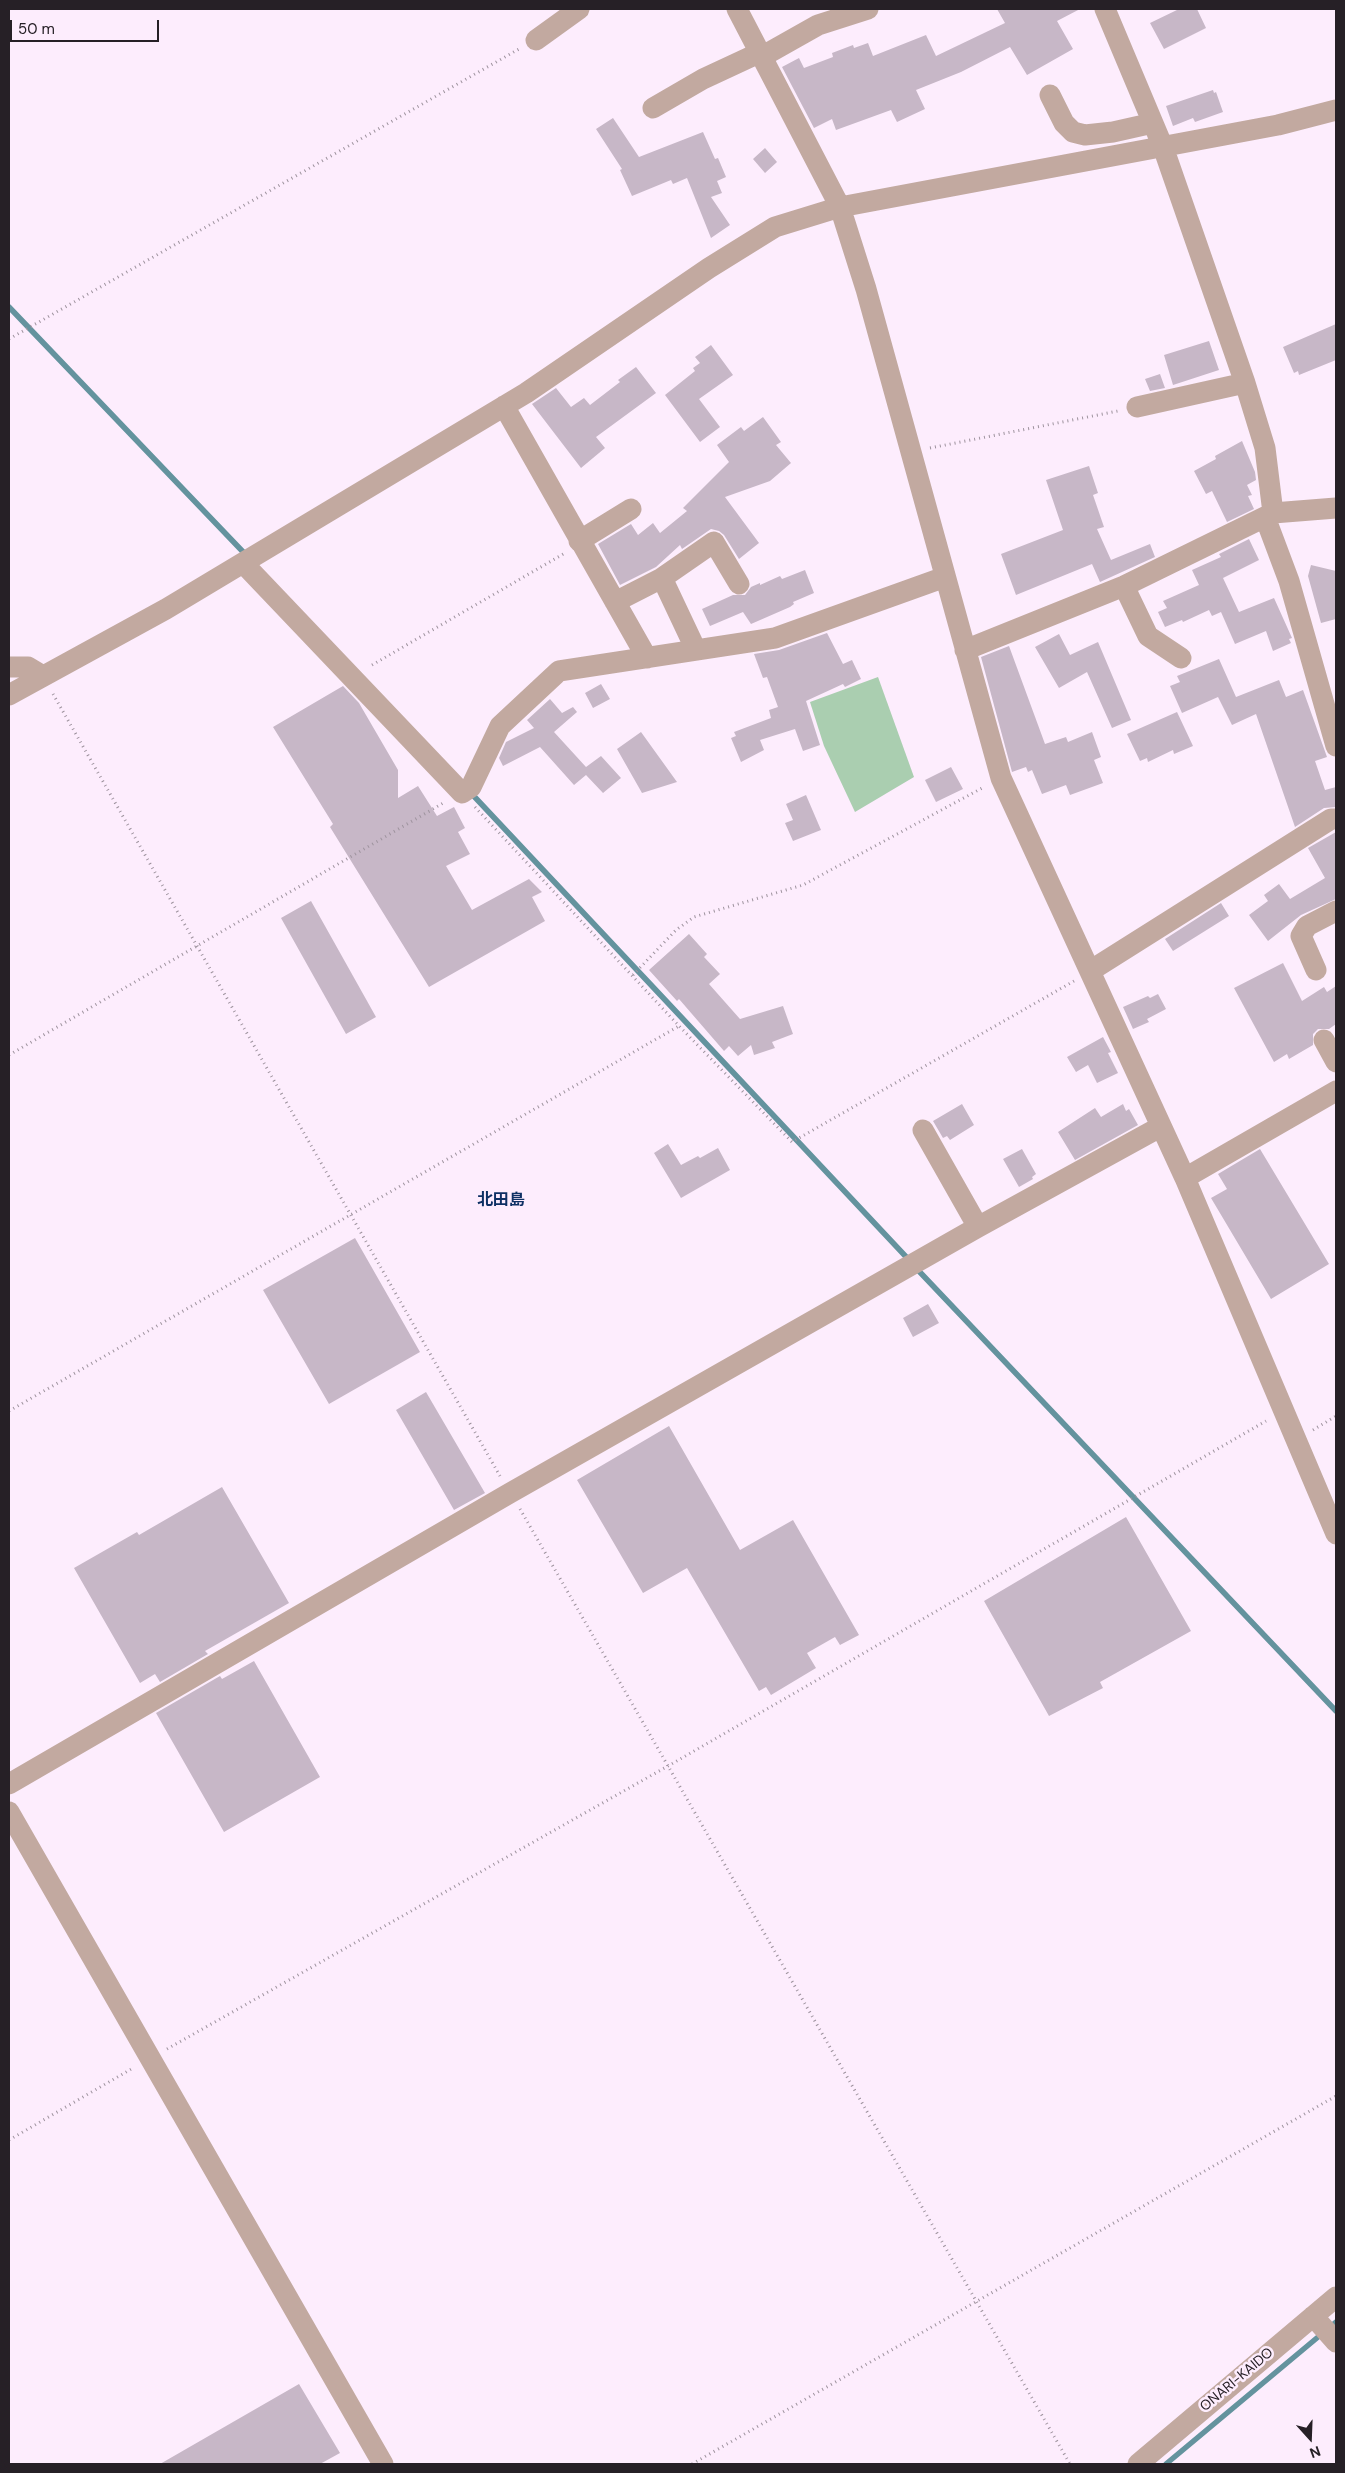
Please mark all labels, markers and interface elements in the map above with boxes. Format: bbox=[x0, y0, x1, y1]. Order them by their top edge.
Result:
scale bar bbox=[12, 10, 161, 42]
text: 50 m bbox=[18, 19, 55, 39]
district label: 北田島 bbox=[477, 1191, 525, 1211]
street label: ONARI-KAIDO bbox=[1197, 2345, 1277, 2415]
north arrow bbox=[1285, 2413, 1335, 2463]
text: N bbox=[1307, 2442, 1323, 2462]

